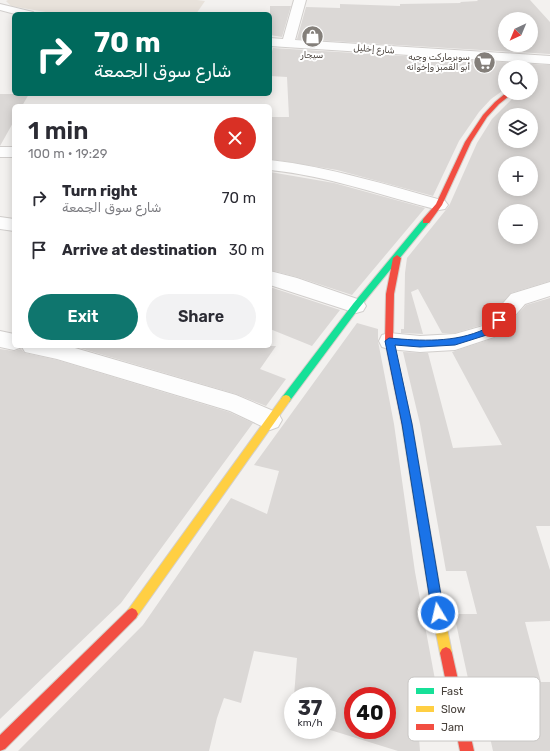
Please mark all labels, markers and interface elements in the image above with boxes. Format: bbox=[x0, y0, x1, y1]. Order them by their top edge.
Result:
north arrow bbox=[498, 12, 538, 52]
map controls bbox=[498, 12, 538, 244]
shop icon: سيجار bbox=[299, 23, 325, 49]
text: 70 m bbox=[94, 26, 161, 59]
icon: right bbox=[28, 28, 80, 80]
street label: شارع إخليل bbox=[353, 43, 395, 56]
supermarket icon: سوبرماركت وجيه أبو القمبز وإخوانه bbox=[472, 49, 498, 75]
place label: سيجار bbox=[300, 50, 323, 60]
place label: سوبرماركت وجيه أبو القمبز وإخوانه bbox=[407, 52, 470, 73]
text: شارع سوق الجمعة bbox=[94, 60, 232, 82]
button: search bbox=[498, 60, 538, 100]
button: layers bbox=[498, 108, 538, 148]
text: 1 min bbox=[28, 117, 88, 145]
button: close bbox=[214, 117, 256, 159]
text: 100 m · 19:29 bbox=[28, 146, 107, 161]
button: + bbox=[498, 156, 538, 196]
text: Turn right bbox=[62, 182, 137, 200]
icon: right bbox=[28, 187, 50, 209]
text: 70 m bbox=[222, 189, 256, 207]
text: شارع سوق الجمعة bbox=[62, 200, 161, 215]
button: − bbox=[498, 204, 538, 244]
icon: arrive bbox=[28, 239, 50, 261]
text: Arrive at destination bbox=[62, 241, 217, 259]
text: 30 m bbox=[229, 241, 264, 259]
button: Exit bbox=[28, 294, 138, 340]
button: Share bbox=[146, 294, 256, 340]
pin bbox=[482, 303, 516, 337]
icon: arrive bbox=[488, 309, 510, 331]
position arrow bbox=[417, 592, 459, 634]
legend bbox=[408, 677, 540, 741]
text: Fast bbox=[441, 685, 464, 698]
speed limit sign: 40 bbox=[344, 687, 396, 739]
text: 37 bbox=[298, 696, 322, 720]
text: Slow bbox=[441, 703, 466, 716]
text: km/h bbox=[298, 717, 322, 729]
text: Jam bbox=[441, 721, 464, 734]

